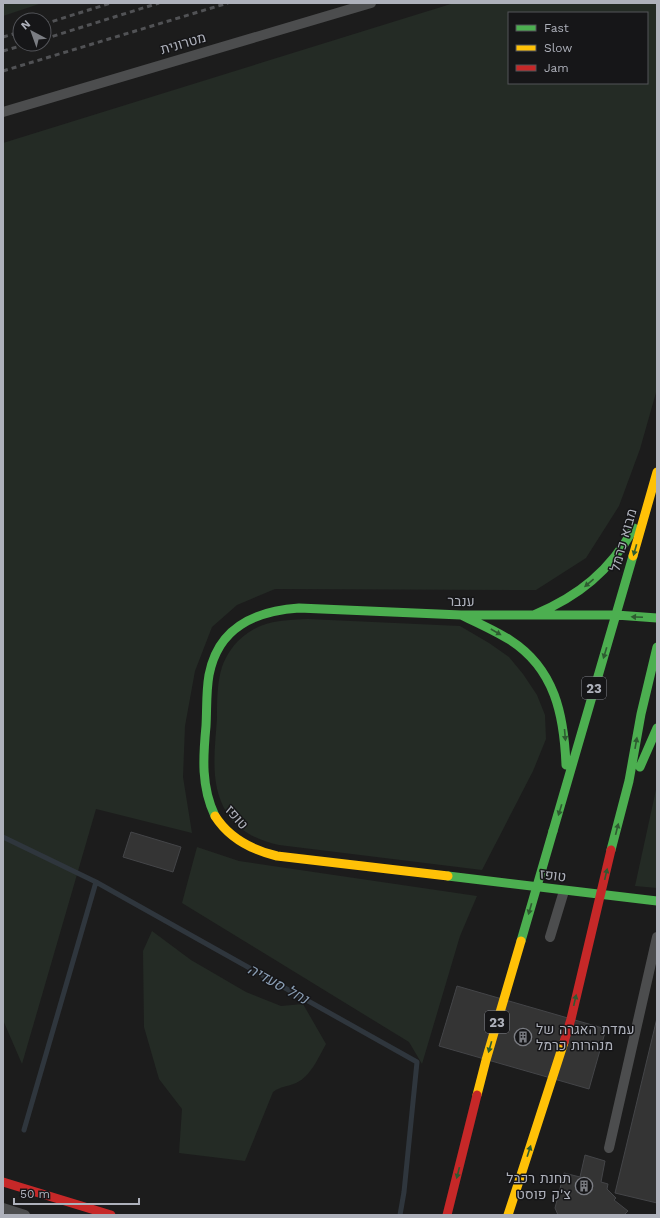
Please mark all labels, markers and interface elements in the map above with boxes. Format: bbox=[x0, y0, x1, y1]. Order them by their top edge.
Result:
north arrow bbox=[12, 12, 52, 52]
legend bbox=[508, 12, 648, 84]
text: N bbox=[18, 17, 33, 32]
text: Fast bbox=[544, 21, 569, 35]
street label: מטרונית bbox=[158, 29, 208, 57]
text: Slow bbox=[544, 41, 572, 55]
text: Jam bbox=[544, 61, 569, 75]
street label: מבוא כרמל bbox=[606, 507, 640, 573]
one-way arrow bbox=[632, 544, 638, 556]
one-way arrow bbox=[584, 578, 594, 587]
street label: ענבר bbox=[447, 593, 475, 609]
one-way arrow bbox=[631, 613, 643, 620]
one-way arrow bbox=[490, 628, 502, 635]
one-way arrow bbox=[602, 647, 608, 659]
road number: 23 bbox=[582, 677, 606, 699]
one-way arrow bbox=[561, 729, 568, 741]
one-way arrow bbox=[633, 737, 639, 749]
street label: טופז bbox=[222, 802, 252, 832]
one-way arrow bbox=[557, 804, 563, 816]
one-way arrow bbox=[614, 823, 620, 835]
street label: טופז bbox=[539, 865, 567, 885]
one-way arrow bbox=[603, 868, 609, 880]
one-way arrow bbox=[527, 903, 533, 915]
water label: נחל סעדיה bbox=[244, 960, 313, 1009]
one-way arrow bbox=[573, 994, 579, 1007]
road number: 23 bbox=[485, 1011, 509, 1033]
place label: עמדת האגרה של מנהרות כרמל bbox=[536, 1021, 635, 1053]
building icon: עמדת האגרה של מנהרות כרמל bbox=[513, 1027, 533, 1047]
one-way arrow bbox=[487, 1041, 493, 1053]
one-way arrow bbox=[526, 1145, 532, 1157]
one-way arrow bbox=[455, 1167, 461, 1179]
place label: תחנת רכבל צ'ק פוסט bbox=[506, 1170, 571, 1202]
building icon: תחנת רכבל צ'ק פוסט bbox=[574, 1176, 594, 1196]
scale bar bbox=[14, 1180, 139, 1206]
text: 50 m bbox=[20, 1187, 50, 1201]

